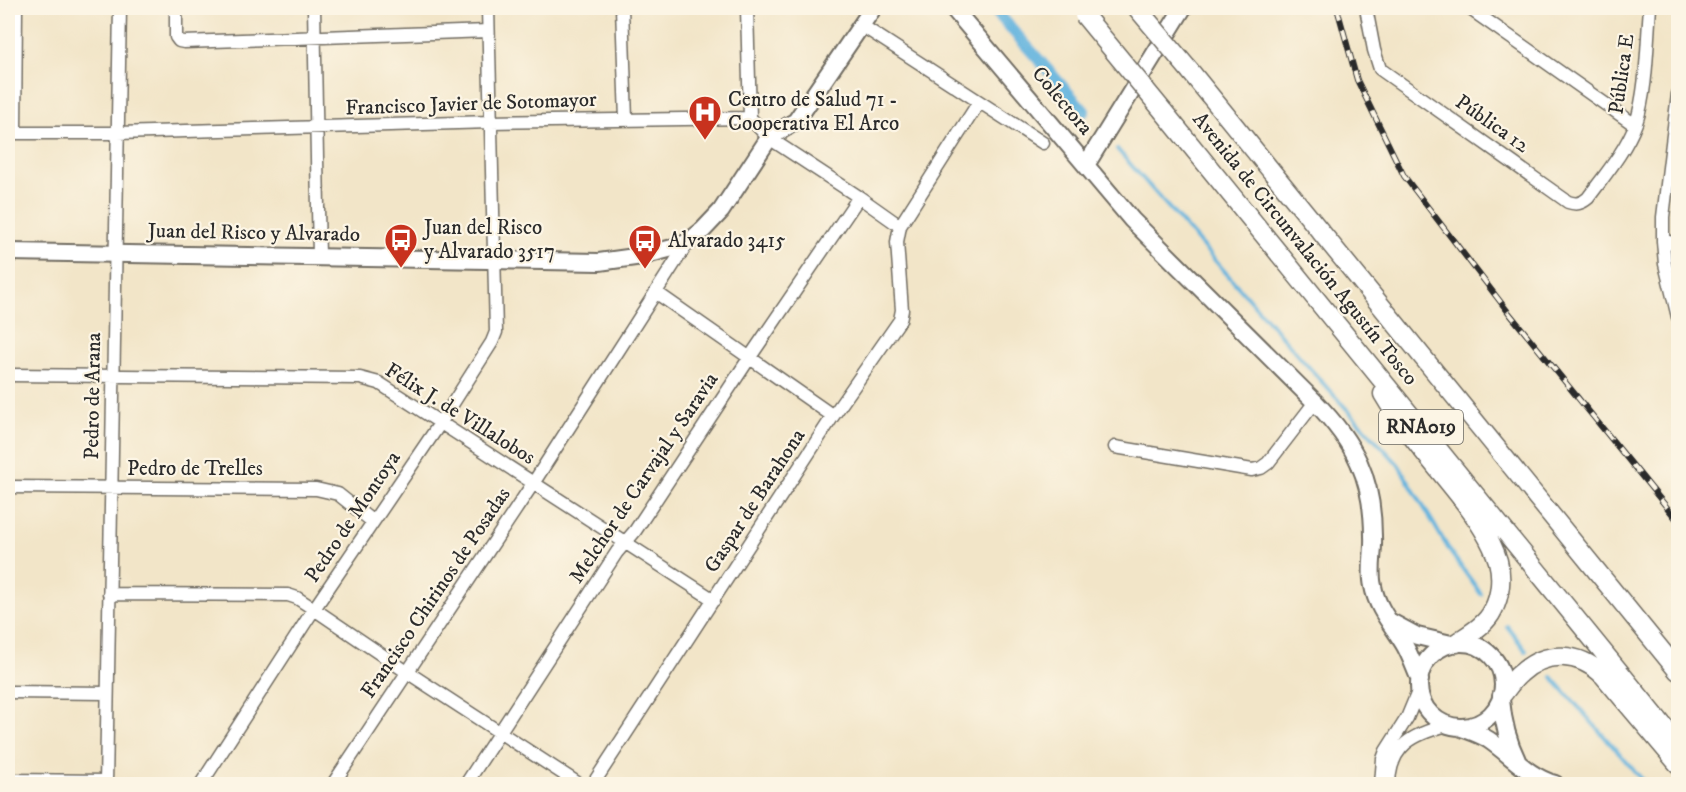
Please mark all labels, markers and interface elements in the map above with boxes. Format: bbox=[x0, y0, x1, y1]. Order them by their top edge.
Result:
street label: Pública E bbox=[1603, 32, 1641, 116]
street label: Colectora bbox=[1026, 61, 1098, 141]
street label: Francisco Javier de Sotomayor bbox=[345, 87, 597, 121]
place label: Centro de Salud 71 - Cooperativa El Arco bbox=[728, 87, 899, 137]
street label: Pública 12 bbox=[1450, 89, 1535, 159]
hospital icon: Centro de Salud 71 - Cooperativa El Arco bbox=[687, 94, 723, 141]
street label: Avenida de Circunvalación Agustín Tosco bbox=[1187, 107, 1423, 391]
place label: Juan del Risco y Alvarado 3517 bbox=[422, 215, 555, 265]
street label: Juan del Risco y Alvarado bbox=[146, 218, 360, 248]
bus stop icon: Juan del Risco y Alvarado 3517 bbox=[383, 222, 419, 269]
bus stop icon: Alvarado 3415 bbox=[627, 223, 663, 270]
place label: Alvarado 3415 bbox=[668, 228, 786, 254]
street label: Pedro de Arana bbox=[79, 332, 107, 460]
street label: Félix J. de Villalobos bbox=[380, 357, 540, 471]
street label: Melchor de Carvajal y Saravia bbox=[564, 368, 724, 588]
road number: RNA019 bbox=[1379, 410, 1463, 444]
street label: Gaspar de Barahona bbox=[699, 424, 811, 578]
street label: Pedro de Montoya bbox=[299, 446, 407, 588]
street label: Pedro de Trelles bbox=[127, 456, 263, 482]
street label: Francisco Chirinos de Posadas bbox=[356, 483, 516, 703]

